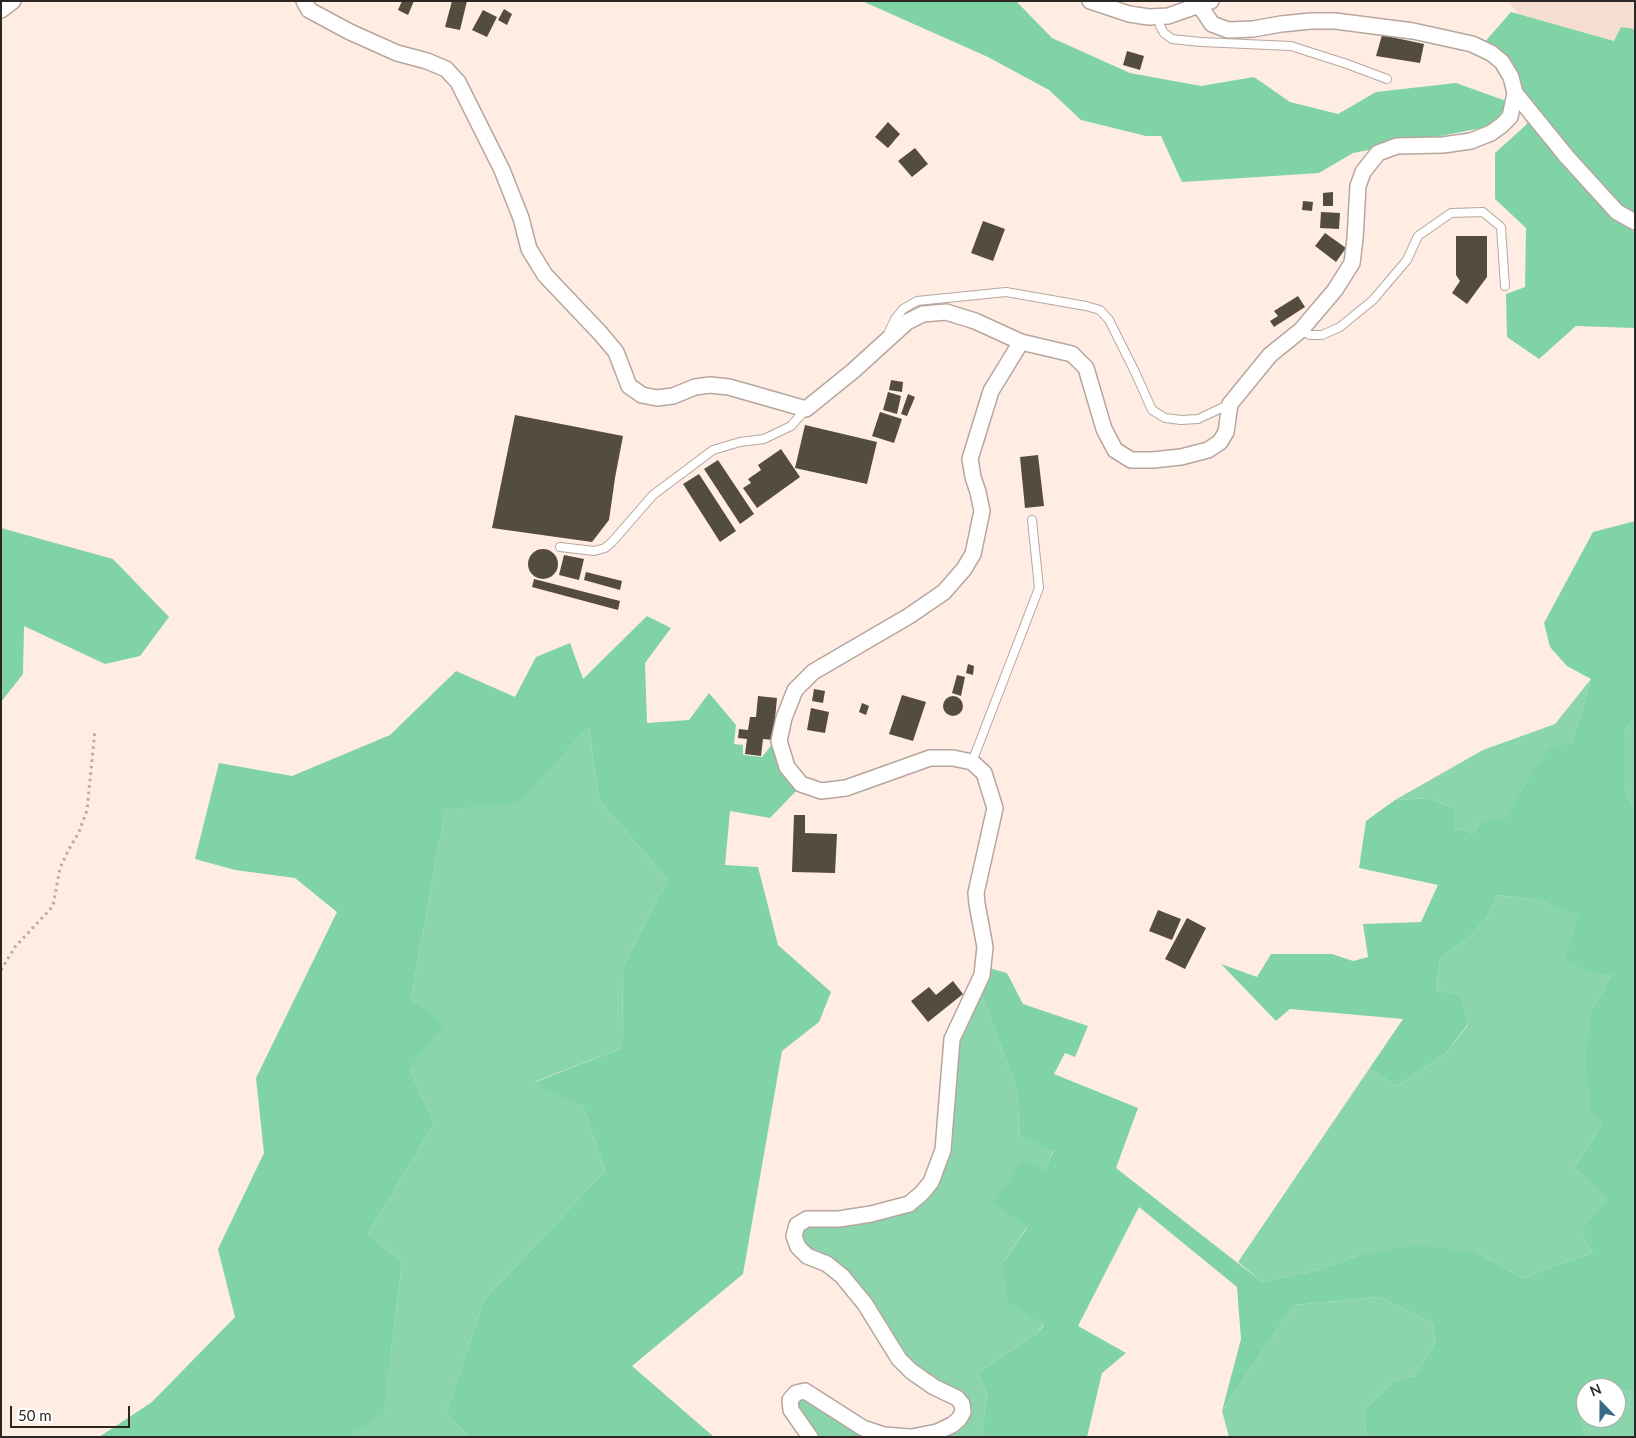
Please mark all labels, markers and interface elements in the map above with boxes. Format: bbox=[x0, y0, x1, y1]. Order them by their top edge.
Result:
north arrow bbox=[1576, 1378, 1626, 1428]
text: N bbox=[1587, 1380, 1604, 1399]
scale bar bbox=[12, 1396, 132, 1428]
text: 50 m bbox=[18, 1406, 52, 1424]

